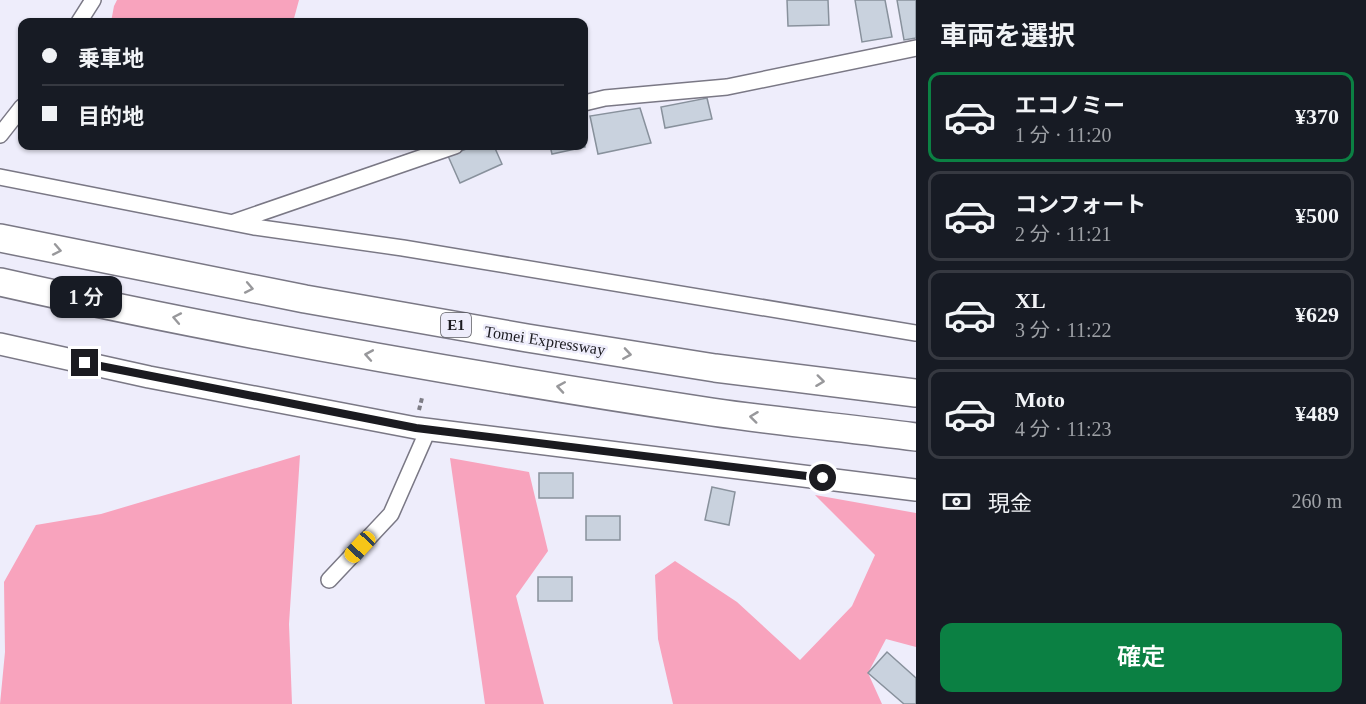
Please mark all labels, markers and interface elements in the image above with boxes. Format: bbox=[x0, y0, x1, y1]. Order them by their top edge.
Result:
text: 車両を選択 bbox=[940, 21, 1075, 51]
text: 乗車地 bbox=[78, 46, 144, 71]
icon: car bbox=[943, 90, 997, 144]
text: エコノミー bbox=[1015, 93, 1125, 118]
text: 目的地 bbox=[78, 104, 144, 129]
text: ¥370 bbox=[1295, 104, 1339, 129]
text: 1 分 · 11:20 bbox=[1015, 124, 1111, 146]
icon: car bbox=[943, 189, 997, 243]
text: コンフォート bbox=[1015, 192, 1146, 217]
text: ¥500 bbox=[1295, 203, 1339, 228]
text: 2 分 · 11:21 bbox=[1015, 223, 1111, 245]
one-way arrow bbox=[52, 243, 62, 256]
callout: 1 分 bbox=[49, 276, 121, 318]
one-way arrow bbox=[243, 281, 253, 294]
text: 1 分 bbox=[69, 286, 104, 308]
icon: car bbox=[943, 288, 997, 342]
text: XL bbox=[1015, 288, 1046, 313]
text: ¥629 bbox=[1295, 302, 1339, 327]
one-way arrow bbox=[173, 312, 183, 325]
road number: E1 bbox=[441, 313, 471, 337]
text: 3 分 · 11:22 bbox=[1015, 319, 1111, 341]
street label: Tomei Expressway bbox=[483, 323, 606, 359]
one-way arrow bbox=[622, 347, 631, 359]
route end bbox=[71, 349, 98, 376]
one-way arrow bbox=[364, 349, 374, 362]
one-way arrow bbox=[815, 374, 824, 387]
one-way arrow bbox=[556, 382, 566, 394]
icon: car bbox=[943, 387, 997, 441]
text: Moto bbox=[1015, 387, 1065, 412]
text: ¥489 bbox=[1295, 401, 1339, 426]
one-way arrow bbox=[749, 411, 758, 423]
text: 4 分 · 11:23 bbox=[1015, 418, 1111, 440]
route start bbox=[809, 464, 836, 491]
icon: cash bbox=[940, 485, 973, 518]
text: 260 m bbox=[1291, 490, 1342, 512]
text: 現金 bbox=[988, 491, 1032, 516]
car bbox=[341, 528, 379, 566]
button: 確定 bbox=[940, 623, 1342, 692]

